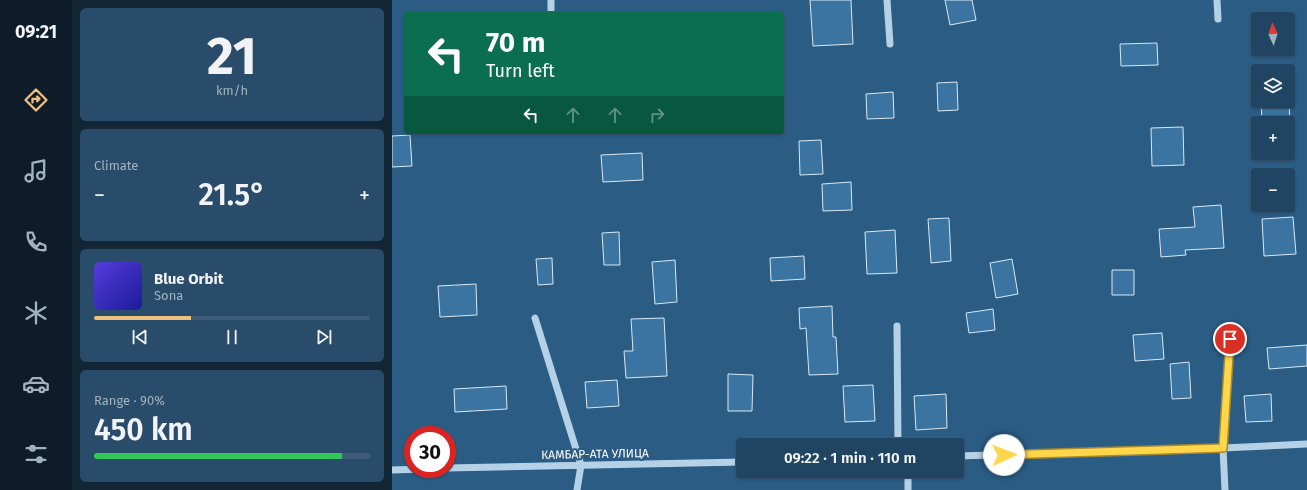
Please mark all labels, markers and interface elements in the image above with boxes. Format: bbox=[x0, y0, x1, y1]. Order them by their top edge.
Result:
north arrow bbox=[1251, 12, 1295, 56]
map controls bbox=[1251, 12, 1295, 212]
text: 09:21 bbox=[15, 21, 57, 43]
text: 21 bbox=[207, 25, 257, 88]
text: 70 m bbox=[486, 26, 545, 59]
icon: left bbox=[420, 28, 472, 80]
text: Turn left bbox=[486, 60, 555, 82]
button: layers bbox=[1251, 64, 1295, 108]
text: km/h bbox=[216, 83, 248, 98]
icon: directions bbox=[22, 86, 50, 114]
icon: left bbox=[520, 104, 542, 126]
icon: ahead bbox=[562, 104, 584, 126]
icon: ahead bbox=[604, 104, 626, 126]
icon: right bbox=[646, 104, 668, 126]
button: + bbox=[1251, 116, 1295, 160]
icon: music bbox=[22, 157, 50, 185]
text: Climate bbox=[94, 158, 138, 173]
button: − bbox=[1251, 168, 1295, 212]
text: 21.5° bbox=[199, 177, 266, 213]
text: − bbox=[94, 182, 105, 209]
text: + bbox=[359, 182, 370, 209]
icon: phone bbox=[22, 228, 50, 256]
text: Blue Orbit bbox=[154, 270, 223, 288]
text: Sona bbox=[154, 288, 183, 303]
icon: climate bbox=[22, 299, 50, 327]
pin bbox=[1213, 322, 1247, 356]
icon: previous bbox=[129, 326, 151, 348]
icon: pause bbox=[221, 326, 243, 348]
icon: next bbox=[313, 326, 335, 348]
icon: arrive bbox=[1219, 328, 1241, 350]
icon: car bbox=[22, 370, 50, 398]
text: Range · 90% bbox=[94, 393, 165, 408]
text: 450 km bbox=[94, 412, 193, 448]
speed limit sign: 30 bbox=[404, 426, 456, 478]
position arrow bbox=[983, 434, 1025, 476]
icon: filters bbox=[22, 440, 50, 468]
street label: КАМБАР-АТА УЛИЦА bbox=[541, 446, 649, 462]
text: 09:22 · 1 min · 110 m bbox=[784, 449, 916, 467]

